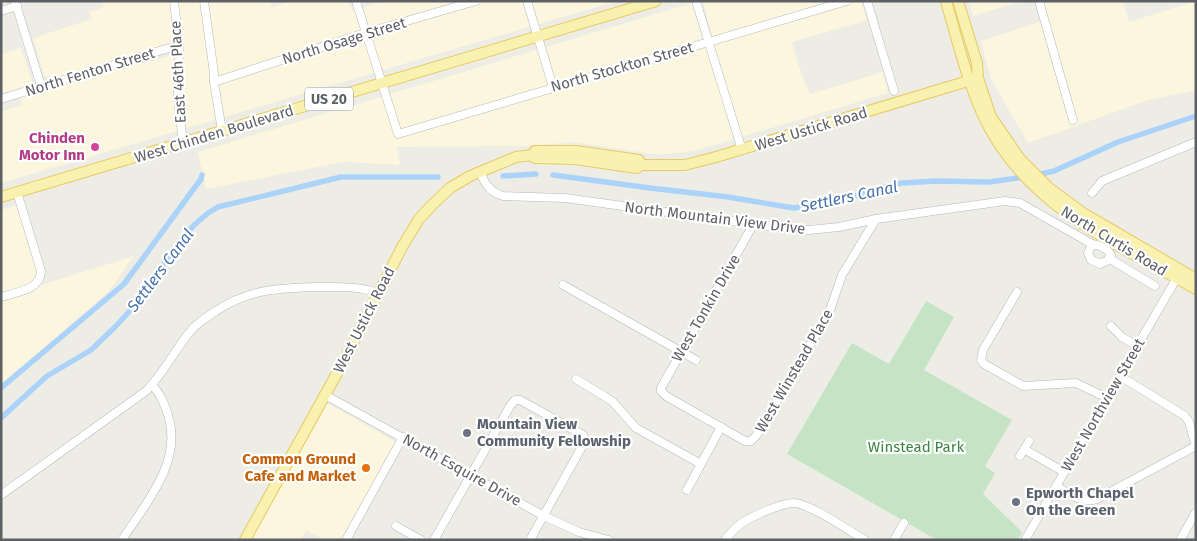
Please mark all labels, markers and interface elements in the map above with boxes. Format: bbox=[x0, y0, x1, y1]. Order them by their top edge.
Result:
street label: North Osage Street bbox=[280, 13, 409, 68]
street label: East 46th Place bbox=[166, 20, 190, 124]
street label: North Stockton Street bbox=[549, 38, 696, 96]
street label: North Fenton Street bbox=[23, 44, 157, 100]
road number: US 20 bbox=[305, 88, 353, 110]
street label: West Chinden Boulevard bbox=[132, 101, 296, 167]
street label: West Ustick Road bbox=[753, 103, 869, 155]
place label: Chinden Motor Inn bbox=[19, 129, 85, 164]
marker: Chinden Motor Inn bbox=[89, 141, 101, 153]
water label: Settlers Canal bbox=[798, 177, 899, 216]
street label: North Mountain View Drive bbox=[624, 198, 806, 238]
street label: North Curtis Road bbox=[1058, 202, 1170, 280]
water label: Settlers Canal bbox=[122, 225, 198, 316]
street label: West Tonkin Drive bbox=[668, 251, 744, 365]
street label: West Ustick Road bbox=[329, 264, 399, 376]
street label: West Winstead Place bbox=[751, 306, 837, 436]
street label: West Northview Street bbox=[1057, 335, 1149, 475]
place label: Mountain View Community Fellowship bbox=[477, 415, 631, 450]
marker: Mountain View Community Fellowship bbox=[461, 427, 473, 439]
street label: North Esquire Drive bbox=[400, 430, 524, 510]
park label: Winstead Park bbox=[868, 438, 964, 456]
place label: Common Ground Cafe and Market bbox=[242, 450, 356, 485]
marker: Common Ground Cafe and Market bbox=[360, 462, 372, 474]
place label: Epworth Chapel On the Green bbox=[1026, 484, 1134, 519]
marker: Epworth Chapel On the Green bbox=[1010, 496, 1022, 508]

